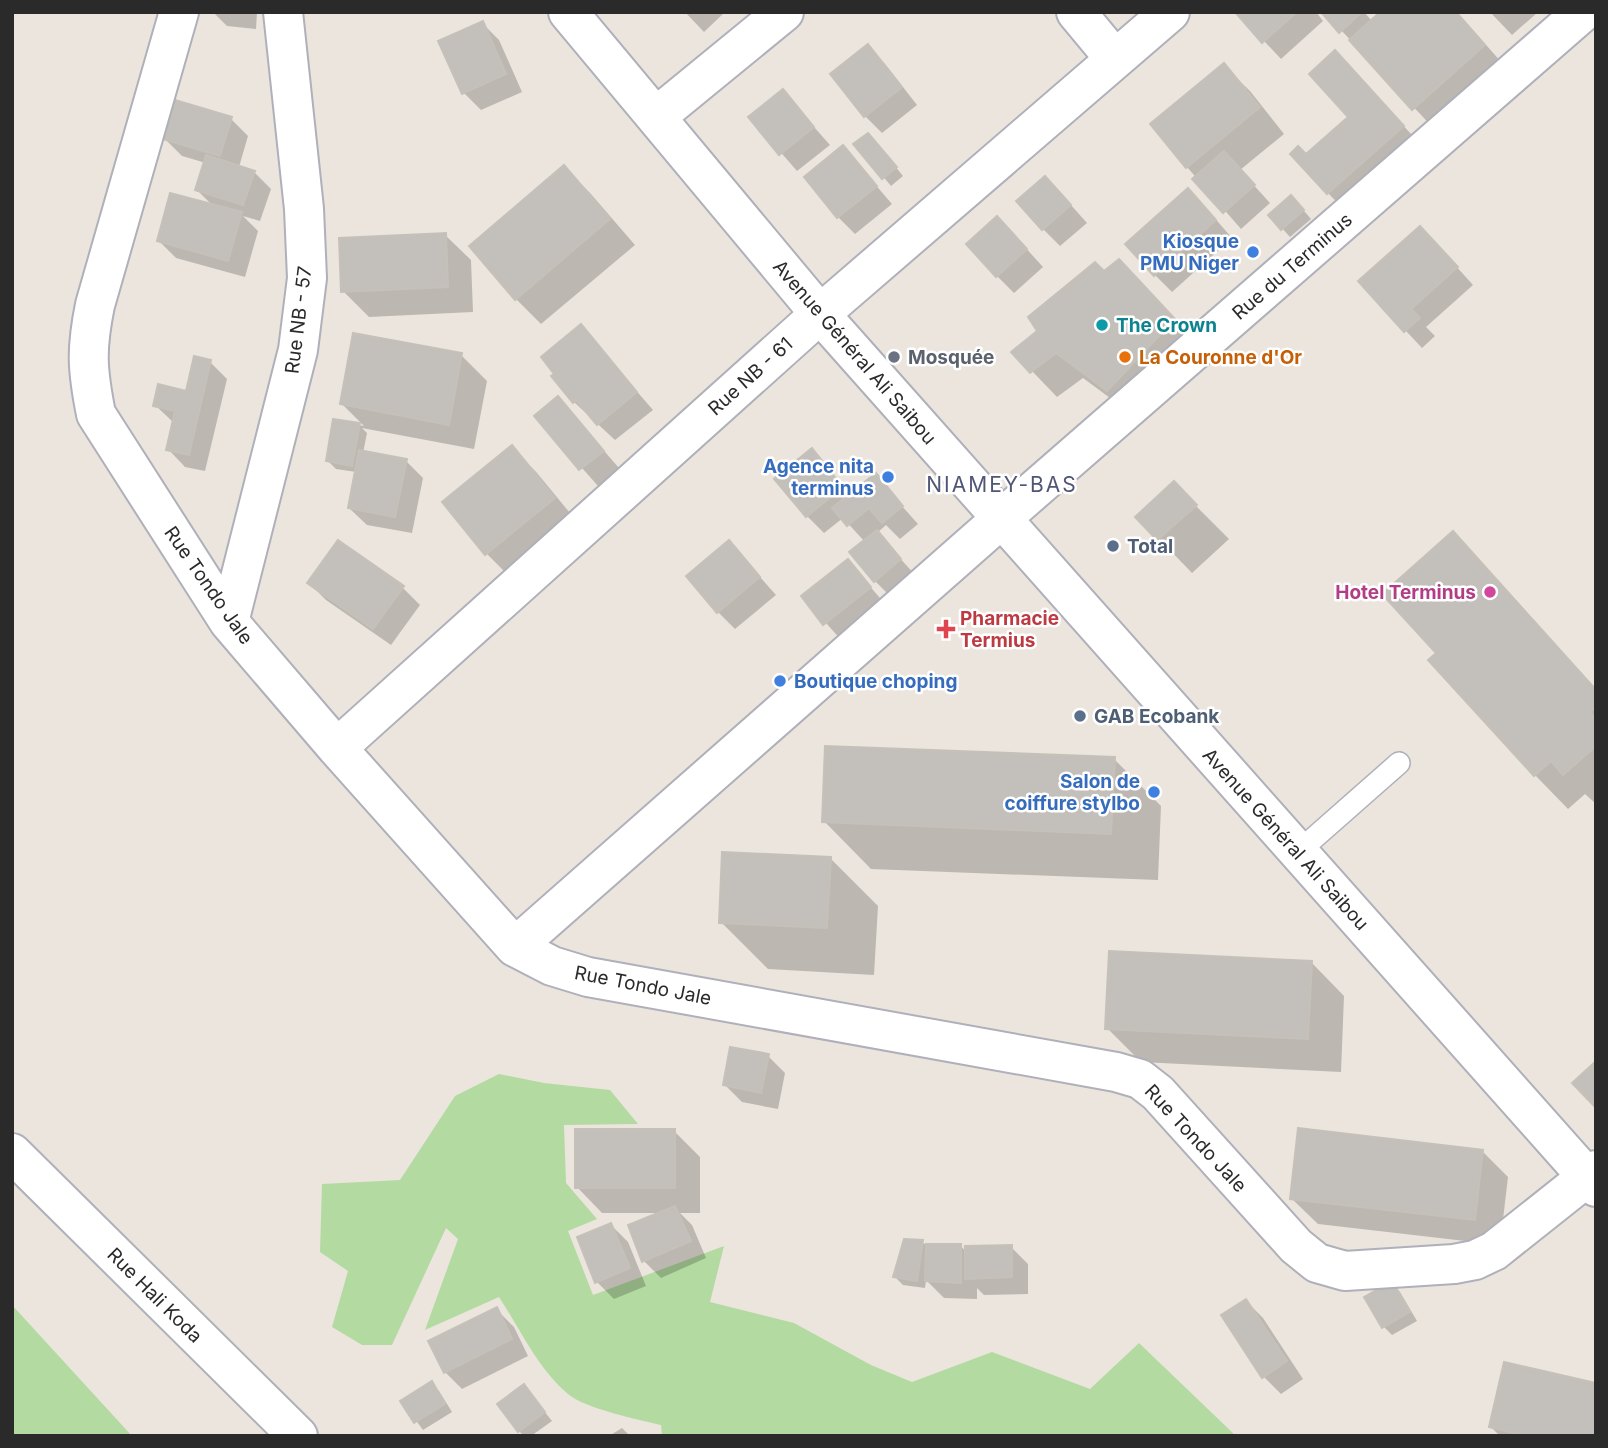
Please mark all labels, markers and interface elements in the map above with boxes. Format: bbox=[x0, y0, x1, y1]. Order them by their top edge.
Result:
street label: Rue du Terminus bbox=[1228, 208, 1357, 325]
place label: Kiosque PMU Niger bbox=[1140, 230, 1239, 275]
marker: Kiosque PMU Niger bbox=[1245, 244, 1261, 260]
street label: Avenue Général Ali Saibou bbox=[768, 255, 941, 449]
street label: Rue NB - 57 bbox=[280, 265, 317, 375]
place label: The Crown bbox=[1116, 314, 1217, 337]
marker: The Crown bbox=[1094, 317, 1110, 333]
street label: Rue NB - 61 bbox=[703, 333, 797, 420]
place label: Mosquée bbox=[908, 346, 994, 369]
place label: La Couronne d'Or bbox=[1139, 346, 1302, 369]
marker: Mosquée bbox=[886, 349, 902, 365]
marker: La Couronne d'Or bbox=[1117, 349, 1133, 365]
place label: Agence nita terminus bbox=[763, 455, 874, 500]
marker: Agence nita terminus bbox=[880, 469, 896, 485]
district label: NIAMEY-BAS bbox=[926, 472, 1078, 497]
street label: Rue Tondo Jale bbox=[159, 522, 258, 649]
place label: Total bbox=[1127, 535, 1173, 558]
marker: Total bbox=[1105, 538, 1121, 554]
place label: Hotel Terminus bbox=[1335, 581, 1476, 604]
marker: Hotel Terminus bbox=[1482, 584, 1498, 600]
place label: Pharmacie Termius bbox=[960, 607, 1059, 652]
marker: Pharmacie Termius bbox=[938, 621, 954, 637]
place label: Boutique choping bbox=[794, 670, 957, 693]
marker: Boutique choping bbox=[772, 673, 788, 689]
place label: GAB Ecobank bbox=[1094, 705, 1219, 728]
marker: GAB Ecobank bbox=[1072, 708, 1088, 724]
street label: Avenue Général Ali Saibou bbox=[1198, 744, 1373, 935]
place label: Salon de coiffure stylbo bbox=[1004, 770, 1140, 815]
marker: Salon de coiffure stylbo bbox=[1146, 784, 1162, 800]
street label: Rue Tondo Jale bbox=[573, 961, 713, 1010]
street label: Rue Tondo Jale bbox=[1140, 1080, 1251, 1197]
street label: Rue Hali Koda bbox=[102, 1243, 207, 1348]

